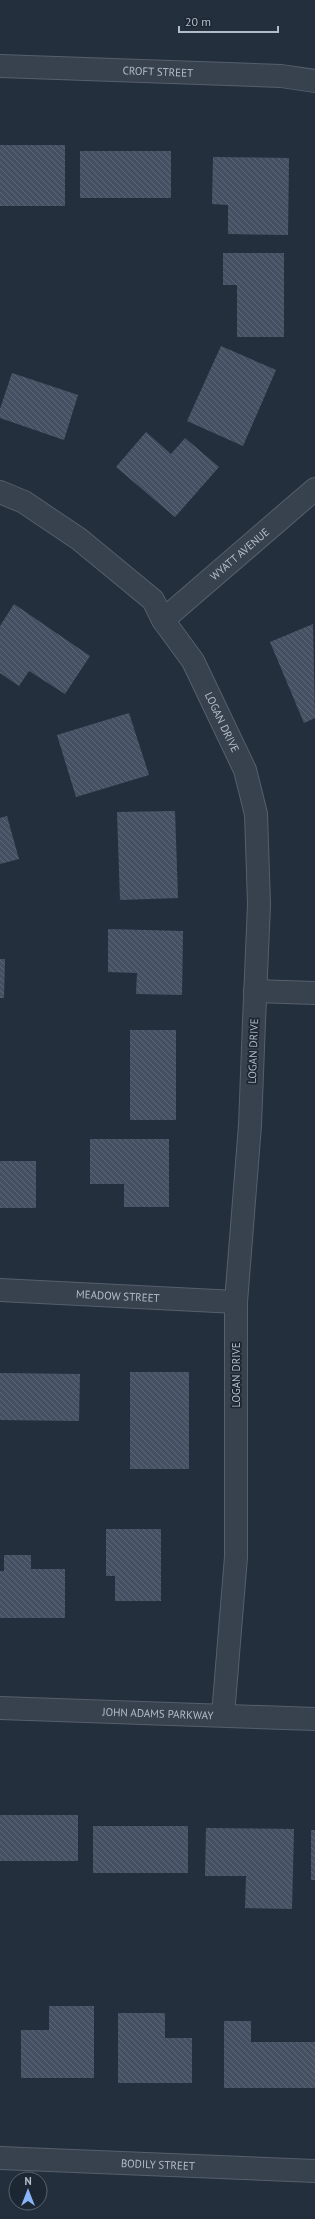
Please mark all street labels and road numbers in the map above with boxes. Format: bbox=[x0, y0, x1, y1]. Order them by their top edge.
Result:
street label: CROFT STREET bbox=[122, 63, 193, 80]
street label: WYATT AVENUE bbox=[207, 525, 272, 583]
street label: LOGAN DRIVE bbox=[202, 690, 243, 755]
street label: LOGAN DRIVE bbox=[245, 1018, 261, 1084]
street label: MEADOW STREET bbox=[76, 1287, 160, 1305]
street label: LOGAN DRIVE bbox=[229, 1342, 243, 1408]
street label: JOHN ADAMS PARKWAY bbox=[101, 1705, 215, 1722]
street label: BODILY STREET bbox=[121, 2156, 195, 2173]

